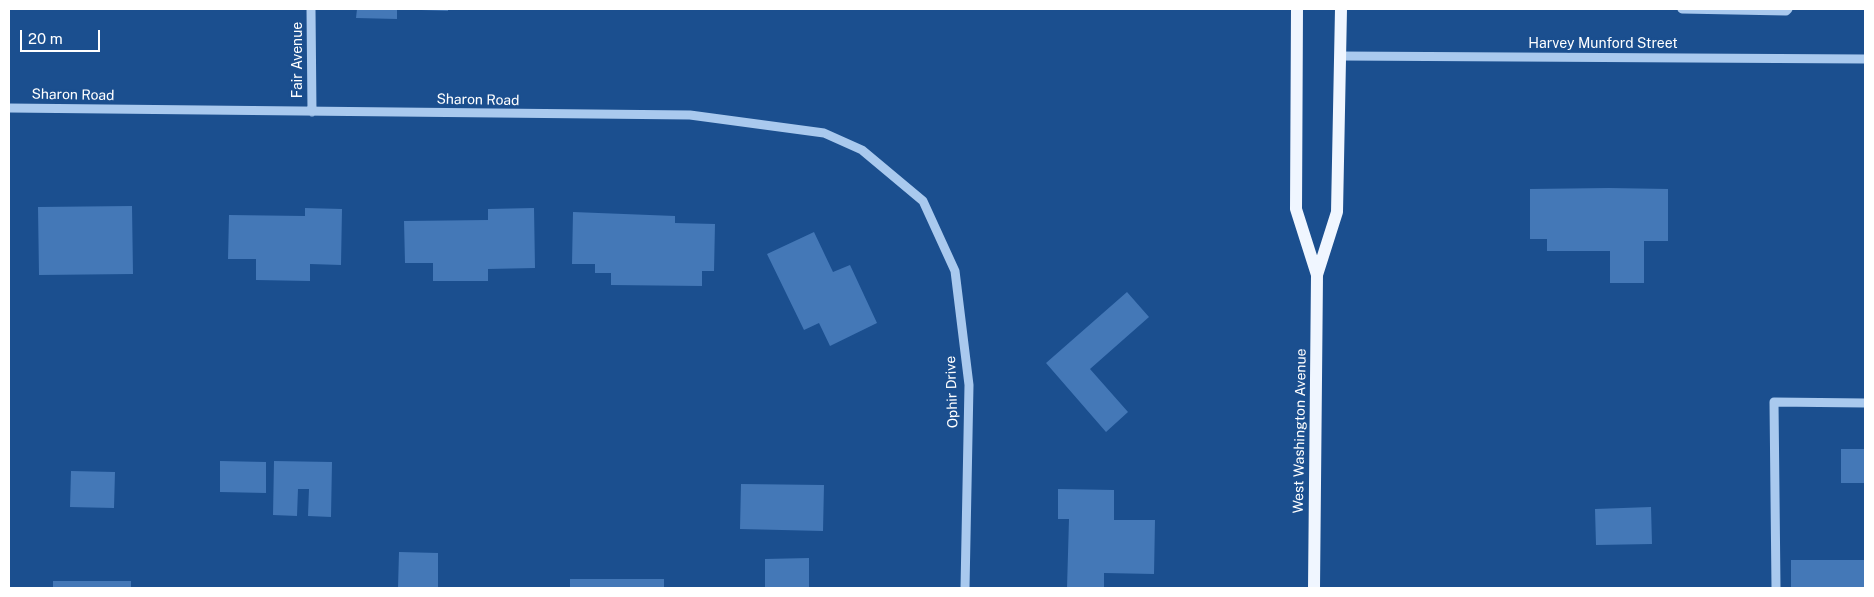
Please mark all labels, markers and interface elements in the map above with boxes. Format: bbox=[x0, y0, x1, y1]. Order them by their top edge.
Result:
scale bar bbox=[22, 20, 102, 52]
street label: Fair Avenue bbox=[290, 22, 306, 98]
text: 20 m bbox=[28, 30, 63, 47]
street label: Harvey Munford Street bbox=[1528, 36, 1678, 52]
street label: Sharon Road bbox=[31, 86, 115, 104]
street label: Sharon Road bbox=[436, 91, 520, 109]
street label: West Washington Avenue bbox=[1290, 348, 1310, 514]
street label: Ophir Drive bbox=[942, 355, 962, 429]

